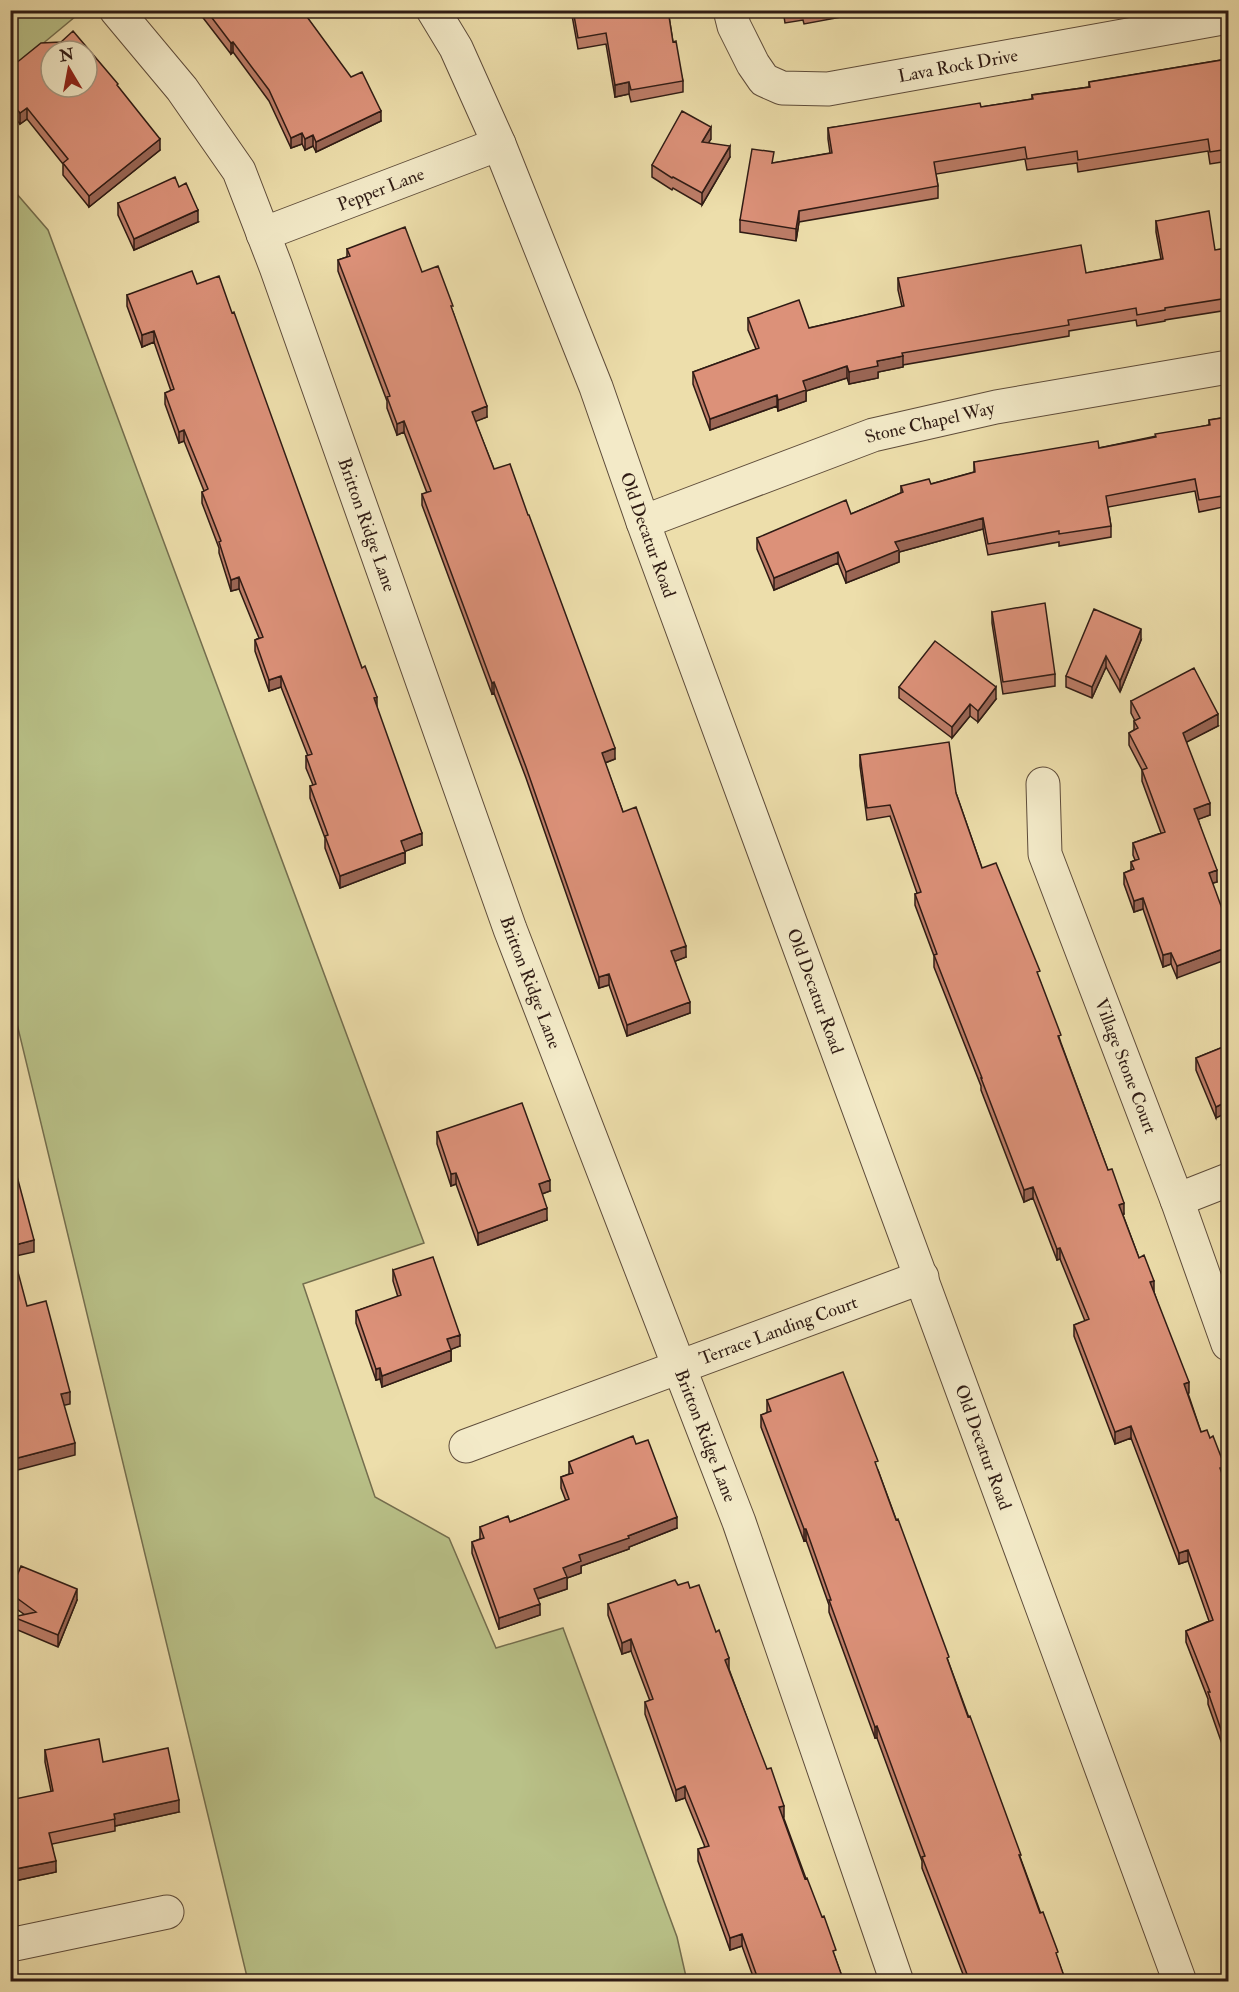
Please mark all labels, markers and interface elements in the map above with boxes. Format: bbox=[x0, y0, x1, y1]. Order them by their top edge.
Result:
north arrow bbox=[39, 39, 99, 99]
text: N bbox=[57, 44, 76, 66]
street label: Lava Rock Drive bbox=[896, 44, 1020, 88]
street label: Pepper Lane bbox=[334, 162, 428, 217]
street label: Stone Chapel Way bbox=[862, 396, 998, 449]
street label: Britton Ridge Lane bbox=[332, 455, 401, 595]
street label: Old Decatur Road bbox=[615, 469, 681, 601]
street label: Britton Ridge Lane bbox=[494, 913, 566, 1053]
street label: Old Decatur Road bbox=[781, 925, 849, 1057]
street label: Village Stone Court bbox=[1089, 995, 1162, 1137]
street label: Terrace Landing Court bbox=[696, 1291, 861, 1371]
street label: Britton Ridge Lane bbox=[669, 1366, 741, 1506]
street label: Old Decatur Road bbox=[949, 1381, 1016, 1513]

